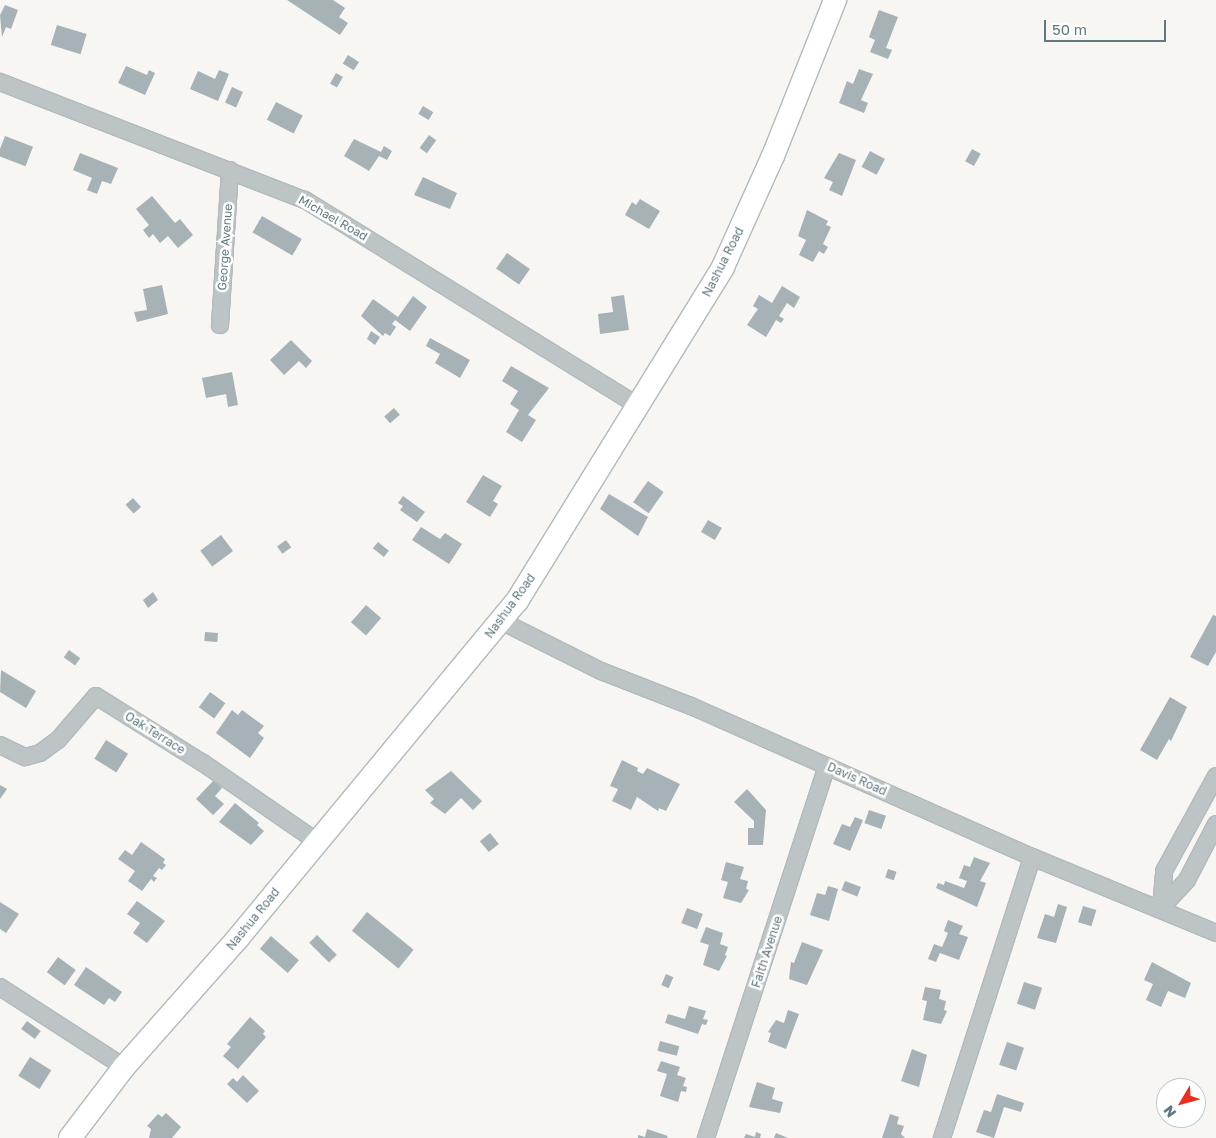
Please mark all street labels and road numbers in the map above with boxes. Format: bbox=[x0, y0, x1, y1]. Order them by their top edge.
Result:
street label: Michael Road bbox=[296, 192, 370, 244]
street label: George Avenue bbox=[215, 203, 235, 291]
street label: Nashua Road bbox=[699, 225, 747, 299]
street label: Nashua Road bbox=[482, 571, 538, 641]
street label: Oak Terrace bbox=[122, 709, 188, 757]
street label: Davis Road bbox=[825, 759, 889, 799]
street label: Nashua Road bbox=[223, 885, 283, 953]
street label: Faith Avenue bbox=[749, 914, 785, 990]

